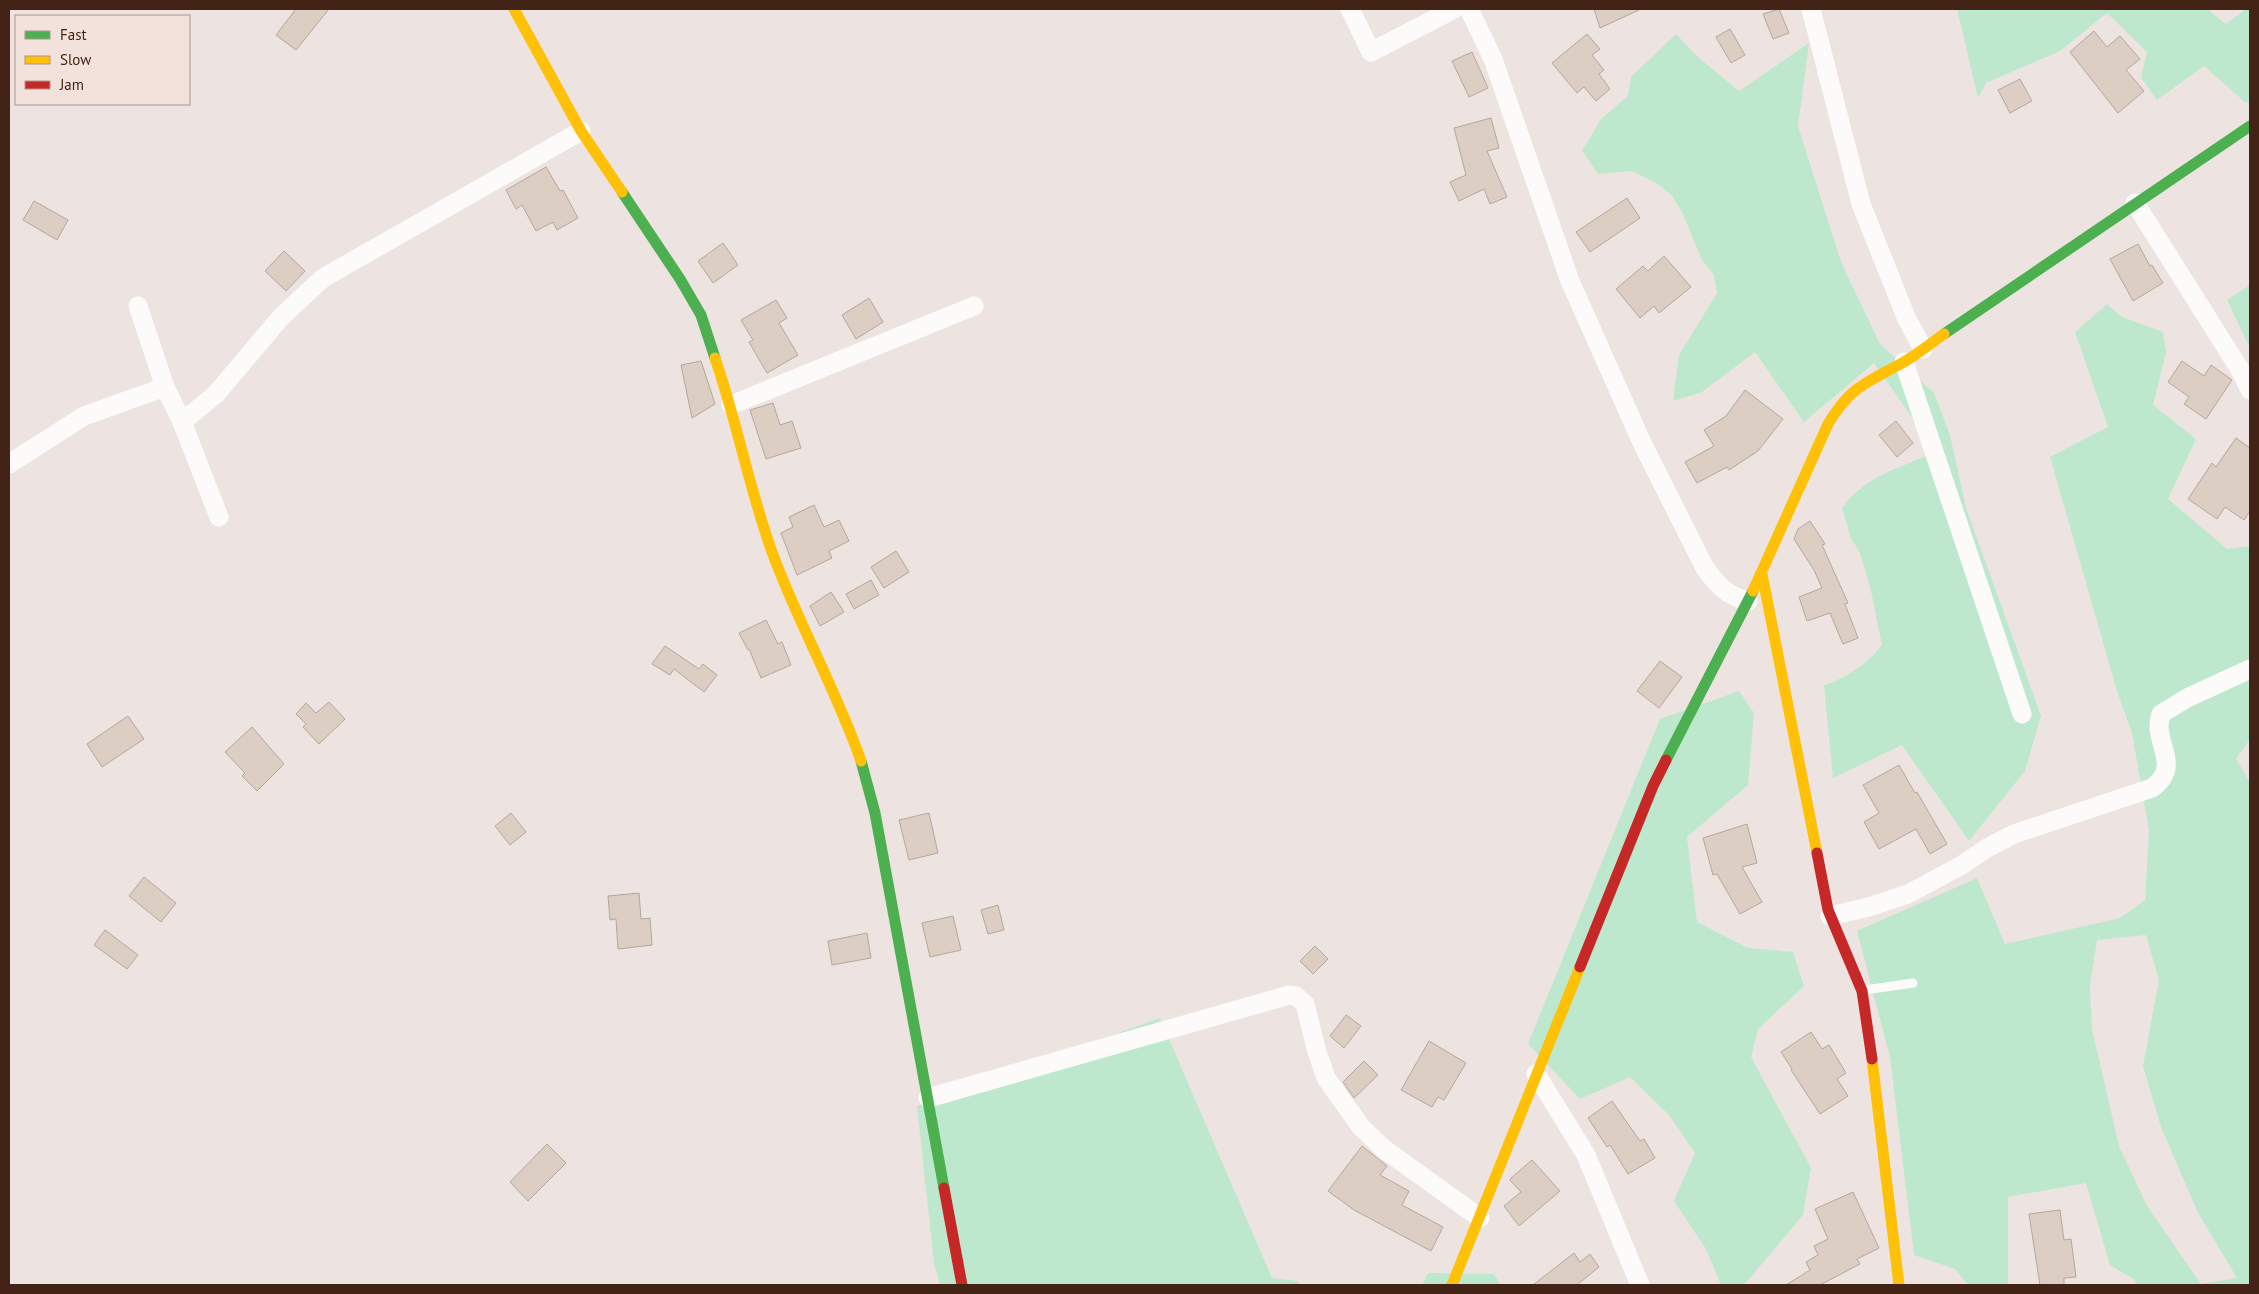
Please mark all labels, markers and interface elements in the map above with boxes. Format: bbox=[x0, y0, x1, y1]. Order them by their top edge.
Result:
legend bbox=[15, 15, 190, 105]
text: Fast bbox=[60, 25, 87, 44]
text: Slow bbox=[60, 50, 91, 69]
text: Jam bbox=[59, 75, 84, 94]

